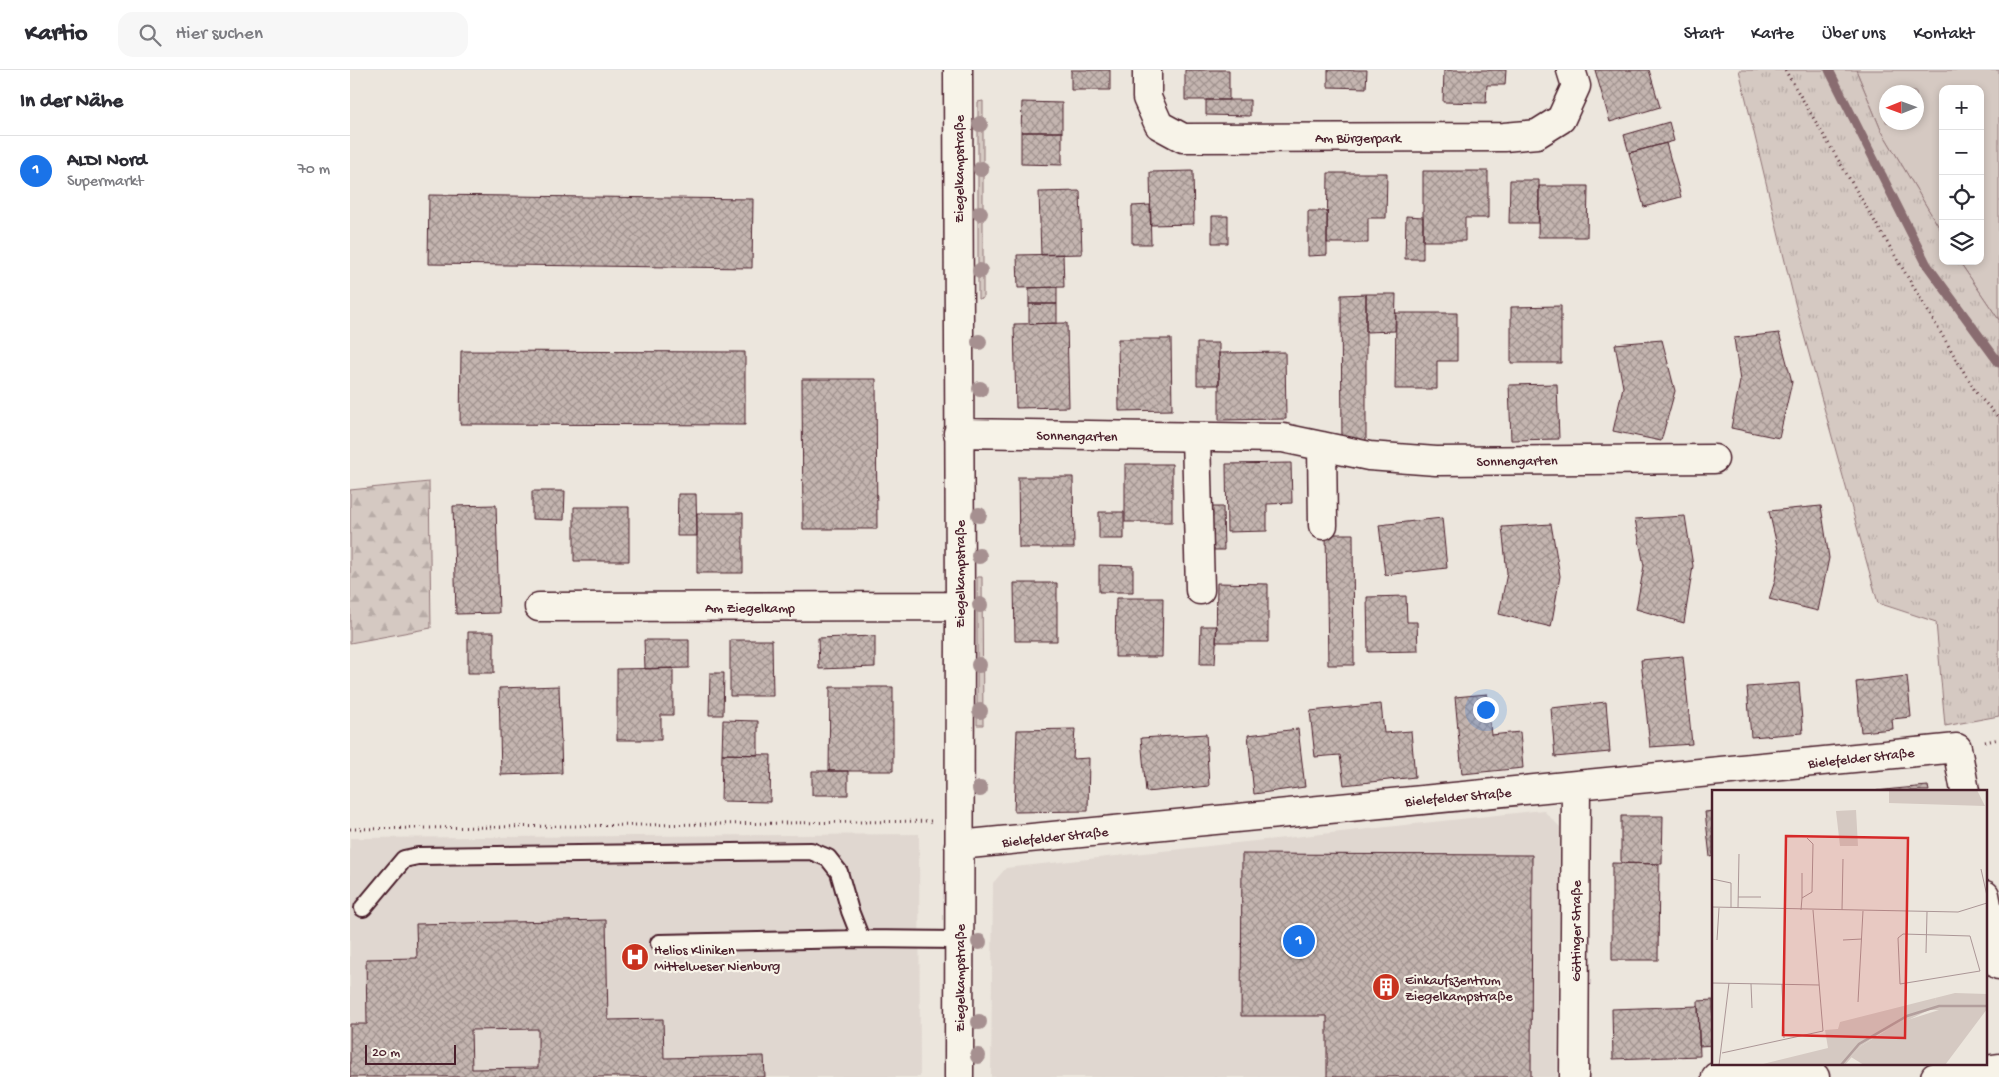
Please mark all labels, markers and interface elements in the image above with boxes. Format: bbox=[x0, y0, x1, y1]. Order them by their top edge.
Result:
search box bbox=[118, 12, 468, 57]
text: Kartio bbox=[25, 20, 88, 49]
icon: search bbox=[136, 21, 164, 49]
text: Hier suchen bbox=[176, 23, 263, 46]
text: Start bbox=[1684, 24, 1723, 45]
text: Karte bbox=[1751, 24, 1794, 45]
text: Über uns bbox=[1822, 24, 1885, 45]
text: Kontakt bbox=[1913, 24, 1974, 45]
north arrow bbox=[1879, 85, 1924, 130]
map controls bbox=[1939, 85, 1984, 265]
button: + bbox=[1939, 85, 1984, 130]
text: In der Nähe bbox=[20, 90, 123, 115]
street label: Ziegelkampstraße bbox=[952, 114, 969, 223]
button: − bbox=[1939, 130, 1984, 175]
street label: Am Bürgerpark bbox=[1315, 131, 1403, 148]
text: ALDI Nord bbox=[67, 150, 147, 173]
text: 1 bbox=[33, 161, 39, 180]
text: 70 m bbox=[297, 161, 330, 180]
text: Supermarkt bbox=[67, 173, 143, 192]
button: locate bbox=[1939, 175, 1984, 220]
button: layers bbox=[1939, 220, 1984, 265]
street label: Sonnengarten bbox=[1036, 428, 1118, 447]
street label: Sonnengarten bbox=[1476, 453, 1558, 472]
street label: Ziegelkampstraße bbox=[953, 519, 970, 628]
street label: Am Ziegelkamp bbox=[705, 601, 795, 618]
your location bbox=[1473, 697, 1499, 723]
street label: Bielefelder Straße bbox=[1806, 745, 1916, 774]
street label: Bielefelder Straße bbox=[1403, 785, 1513, 812]
inset map bbox=[1712, 790, 1986, 1064]
street label: Bielefelder Straße bbox=[1000, 824, 1110, 853]
street label: Göttinger Straße bbox=[1569, 880, 1586, 982]
pin: 1 bbox=[1283, 922, 1315, 960]
street label: Ziegelkampstraße bbox=[953, 923, 970, 1032]
hospital icon: Helios Kliniken Mittelweser Nienburg bbox=[620, 942, 650, 972]
place label: Helios Kliniken Mittelweser Nienburg bbox=[654, 943, 780, 976]
building icon: Einkaufszentrum Ziegelkampstraße bbox=[1371, 972, 1401, 1002]
place label: Einkaufszentrum Ziegelkampstraße bbox=[1405, 973, 1514, 1006]
scale bar bbox=[365, 1042, 456, 1065]
text: 20 m bbox=[372, 1045, 400, 1062]

